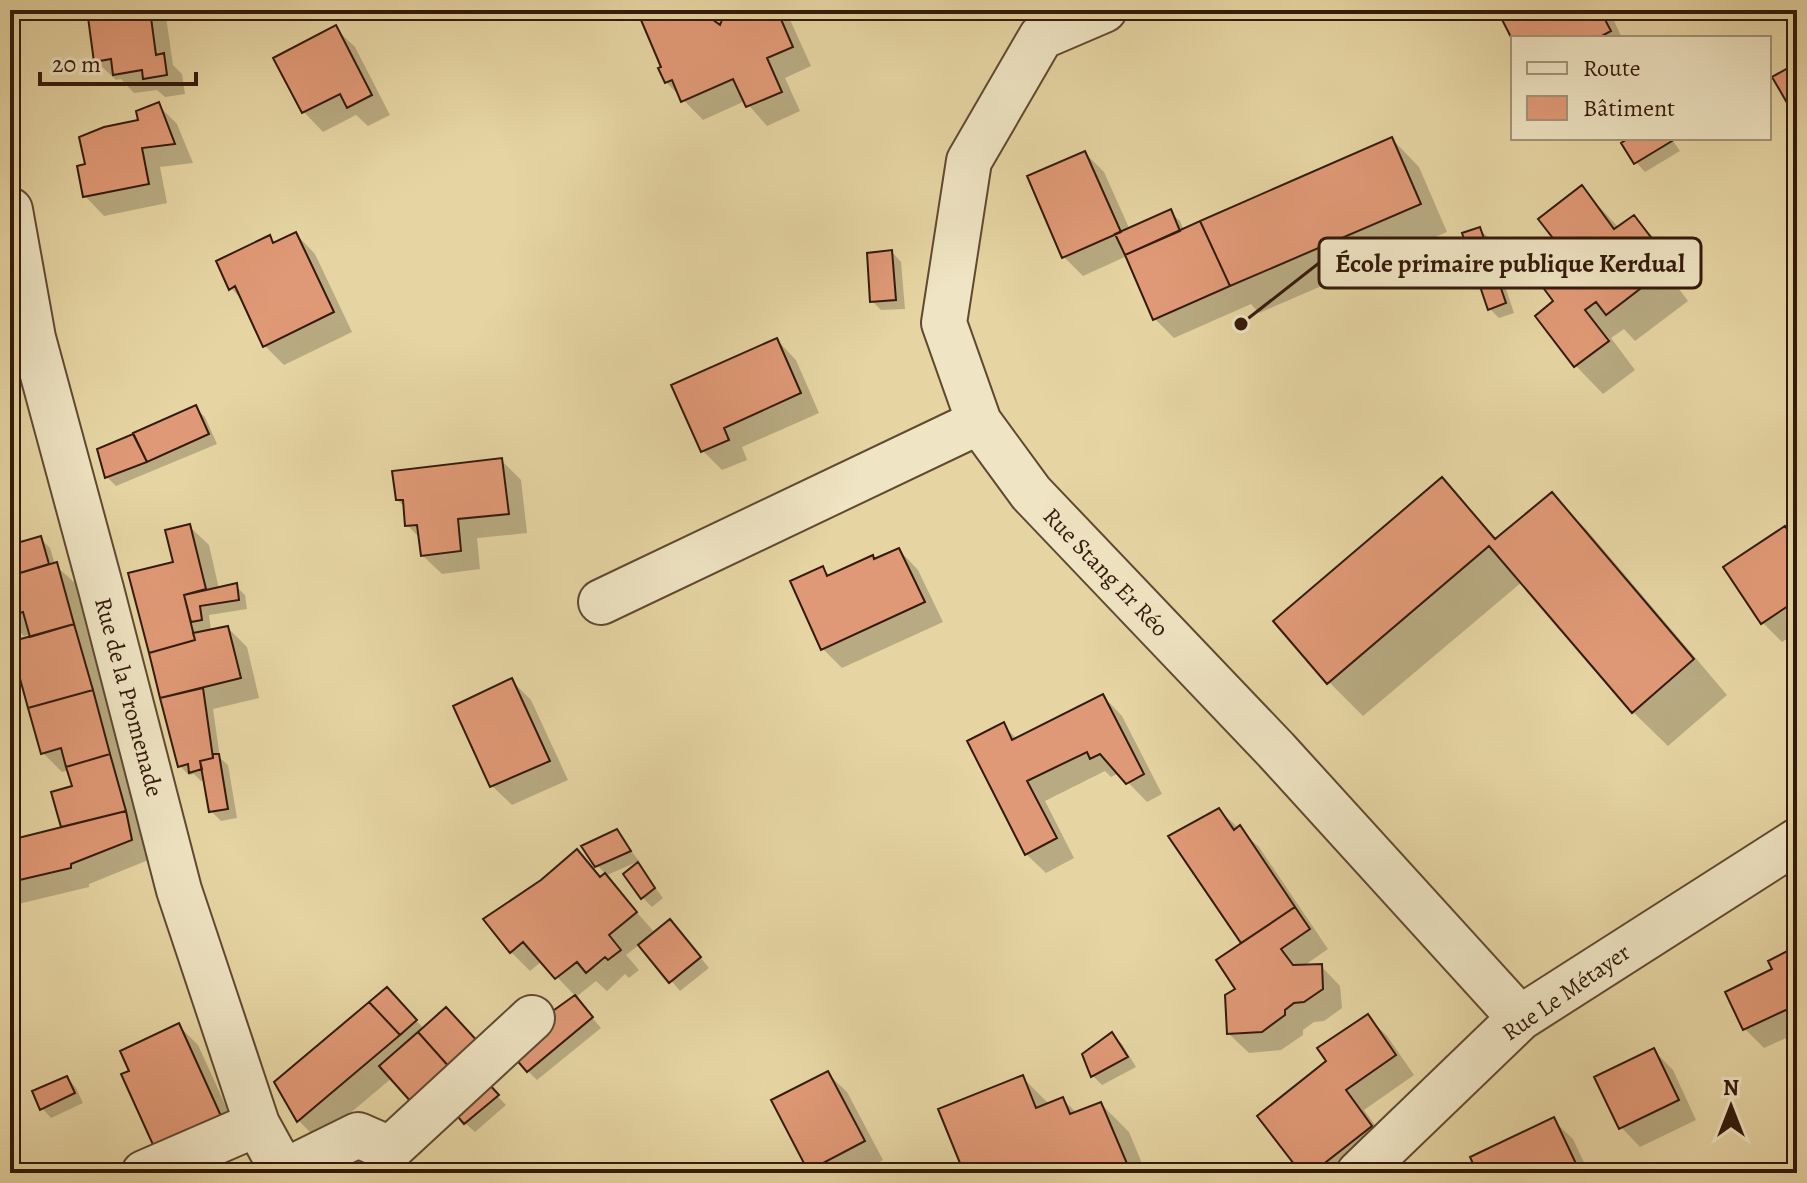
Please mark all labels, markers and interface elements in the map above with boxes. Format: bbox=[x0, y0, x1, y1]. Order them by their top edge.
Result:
scale bar bbox=[40, 36, 196, 86]
legend bbox=[1511, 36, 1771, 140]
text: 20 m bbox=[52, 48, 101, 80]
text: Route bbox=[1583, 52, 1641, 84]
text: Bâtiment bbox=[1583, 92, 1675, 124]
callout: École primaire publique Kerdual bbox=[1319, 238, 1701, 288]
text: École primaire publique Kerdual bbox=[1335, 246, 1685, 281]
street label: Rue Stang Er Réo bbox=[1036, 500, 1176, 644]
street label: Rue de la Promenade bbox=[87, 594, 171, 800]
street label: Rue Le Métayer bbox=[1496, 936, 1636, 1048]
north arrow bbox=[1691, 1067, 1771, 1147]
text: N bbox=[1723, 1073, 1739, 1103]

